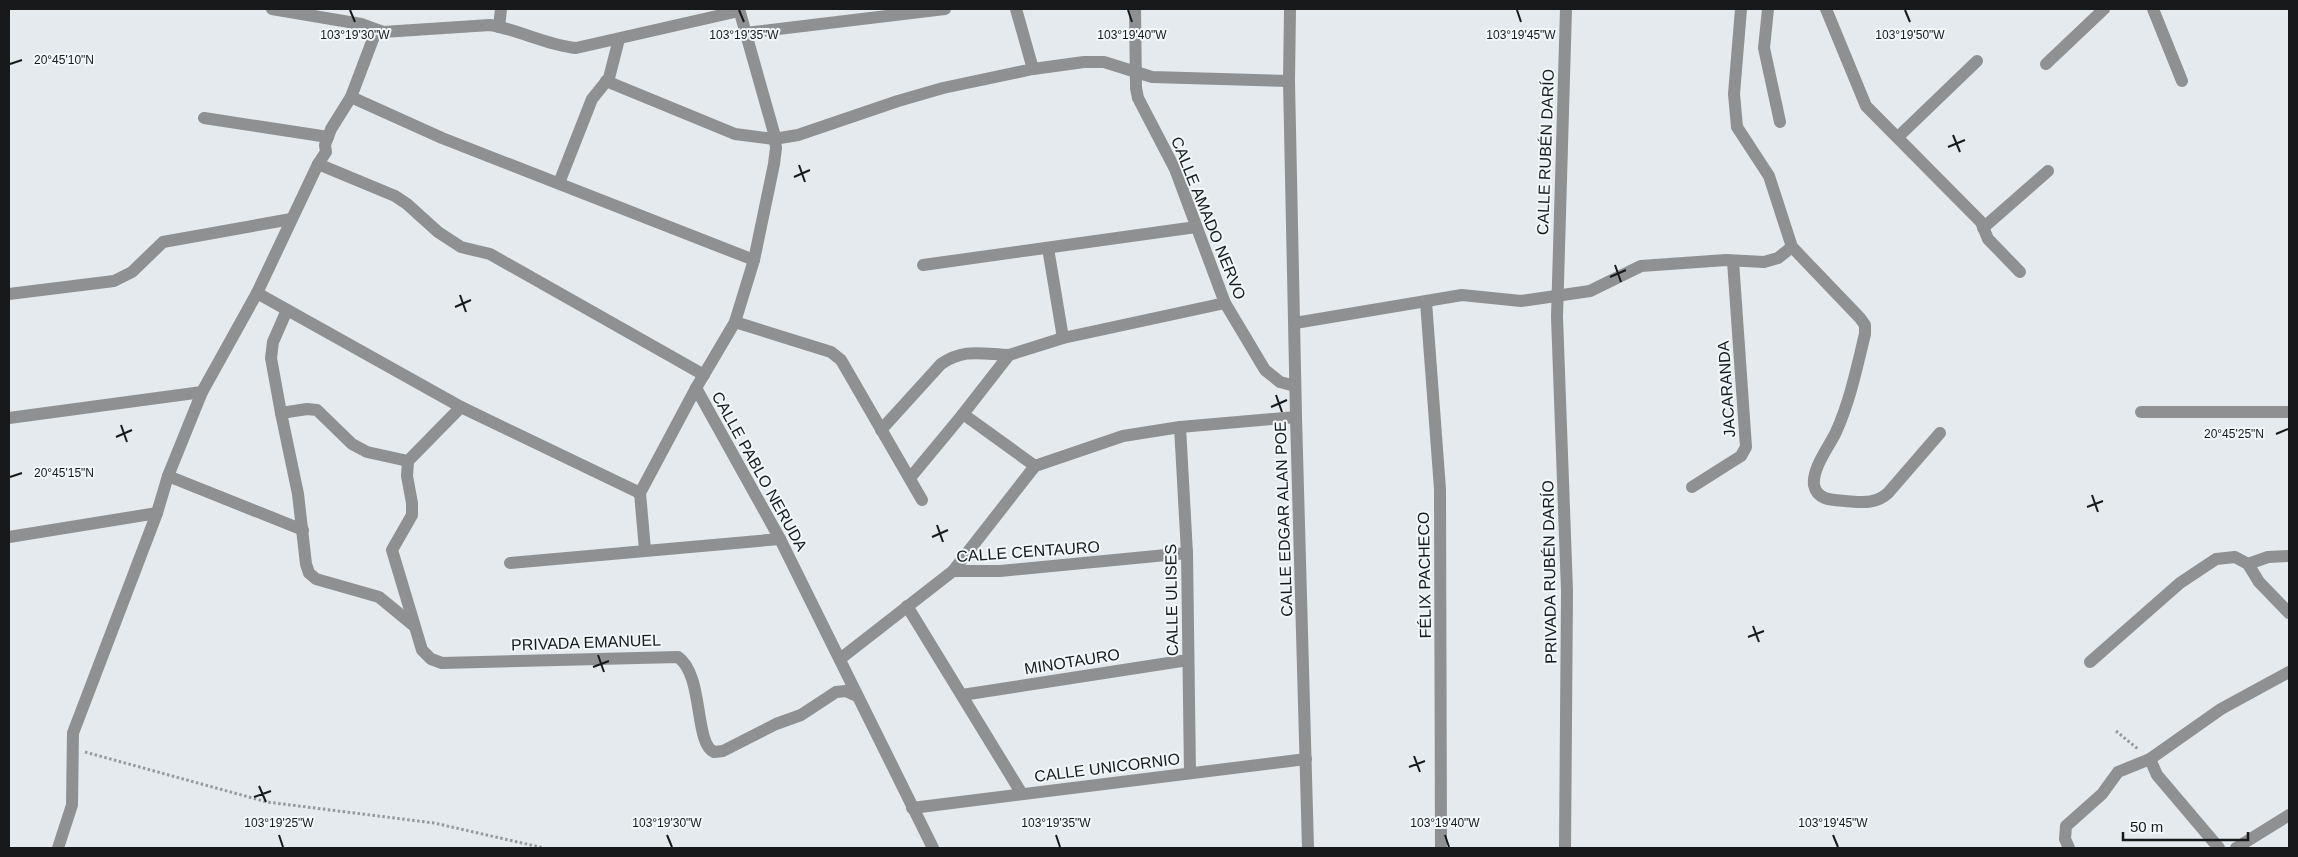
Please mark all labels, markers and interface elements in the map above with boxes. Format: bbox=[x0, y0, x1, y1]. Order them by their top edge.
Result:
text: 103°19'30"W bbox=[320, 28, 390, 42]
text: 103°19'35"W bbox=[709, 28, 779, 42]
text: 103°19'40"W bbox=[1097, 28, 1167, 42]
text: 103°19'45"W bbox=[1486, 28, 1556, 42]
text: 103°19'50"W bbox=[1875, 28, 1945, 42]
text: 20°45'10"N bbox=[34, 53, 94, 67]
street label: CALLE RUBÉN DARÍO bbox=[1533, 69, 1557, 235]
street label: CALLE AMADO NERVO bbox=[1168, 134, 1249, 302]
street label: JACARANDA bbox=[1715, 340, 1738, 438]
street label: CALLE PABLO NERUDA bbox=[709, 389, 811, 554]
street label: CALLE EDGAR ALAN POE bbox=[1272, 421, 1295, 617]
text: 20°45'25"N bbox=[2204, 427, 2264, 441]
text: 20°45'15"N bbox=[34, 466, 94, 480]
street label: PRIVADA RUBÉN DARÍO bbox=[1538, 480, 1560, 664]
street label: FÉLIX PACHECO bbox=[1414, 511, 1434, 639]
street label: CALLE CENTAURO bbox=[956, 538, 1100, 565]
street label: CALLE ULISES bbox=[1162, 544, 1181, 656]
street label: PRIVADA EMANUEL bbox=[511, 631, 661, 654]
street label: MINOTAURO bbox=[1023, 646, 1121, 677]
street label: CALLE UNICORNIO bbox=[1033, 750, 1181, 785]
scale bar bbox=[2123, 810, 2248, 842]
text: 103°19'25"W bbox=[244, 816, 314, 830]
text: 103°19'30"W bbox=[632, 816, 702, 830]
text: 103°19'35"W bbox=[1021, 816, 1091, 830]
text: 103°19'40"W bbox=[1410, 816, 1480, 830]
text: 103°19'45"W bbox=[1798, 816, 1868, 830]
text: 50 m bbox=[2130, 818, 2163, 835]

